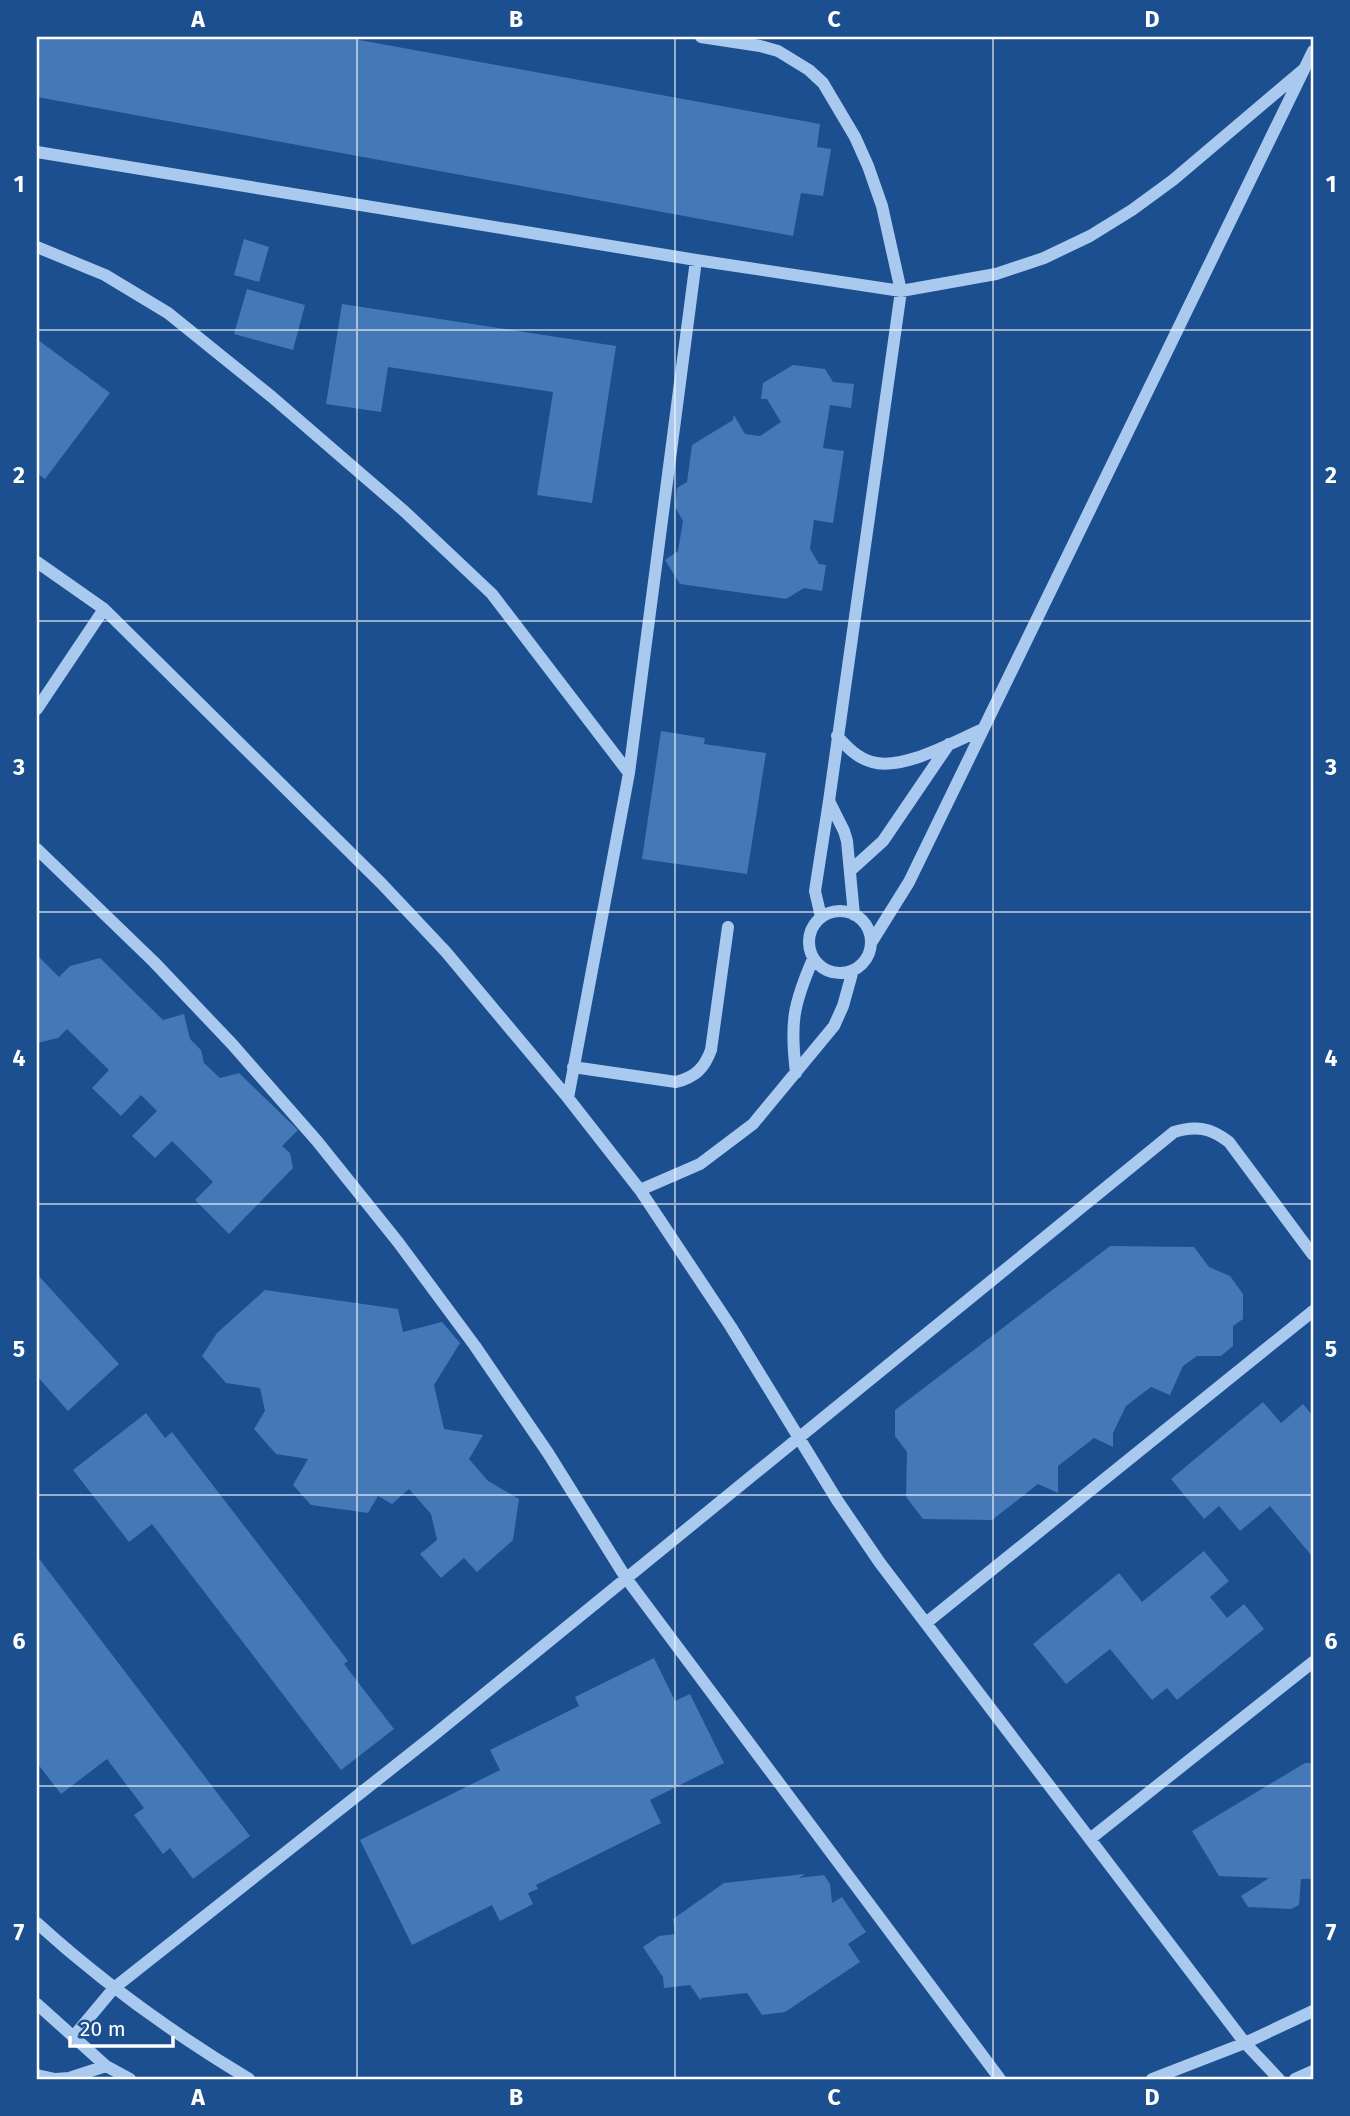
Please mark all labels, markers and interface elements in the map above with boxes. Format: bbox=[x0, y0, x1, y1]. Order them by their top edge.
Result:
text: A bbox=[190, 5, 205, 33]
text: B bbox=[509, 5, 523, 33]
text: C bbox=[827, 5, 841, 33]
text: D bbox=[1145, 5, 1160, 33]
text: 1 bbox=[14, 170, 24, 198]
text: 1 bbox=[1326, 170, 1336, 198]
text: 2 bbox=[13, 461, 25, 489]
text: 2 bbox=[1325, 461, 1337, 489]
text: 3 bbox=[12, 753, 25, 781]
text: 3 bbox=[1324, 753, 1337, 781]
text: 4 bbox=[13, 1044, 26, 1072]
text: 4 bbox=[1325, 1044, 1338, 1072]
text: 5 bbox=[13, 1335, 25, 1363]
text: 5 bbox=[1325, 1335, 1337, 1363]
text: 6 bbox=[13, 1627, 26, 1655]
text: 6 bbox=[1325, 1627, 1338, 1655]
text: 7 bbox=[14, 1918, 25, 1946]
text: 7 bbox=[1326, 1918, 1337, 1946]
scale bar bbox=[70, 2004, 173, 2048]
text: 20 m bbox=[80, 2016, 126, 2042]
text: A bbox=[190, 2083, 205, 2111]
text: B bbox=[509, 2083, 523, 2111]
text: C bbox=[827, 2083, 841, 2111]
text: D bbox=[1145, 2083, 1160, 2111]

